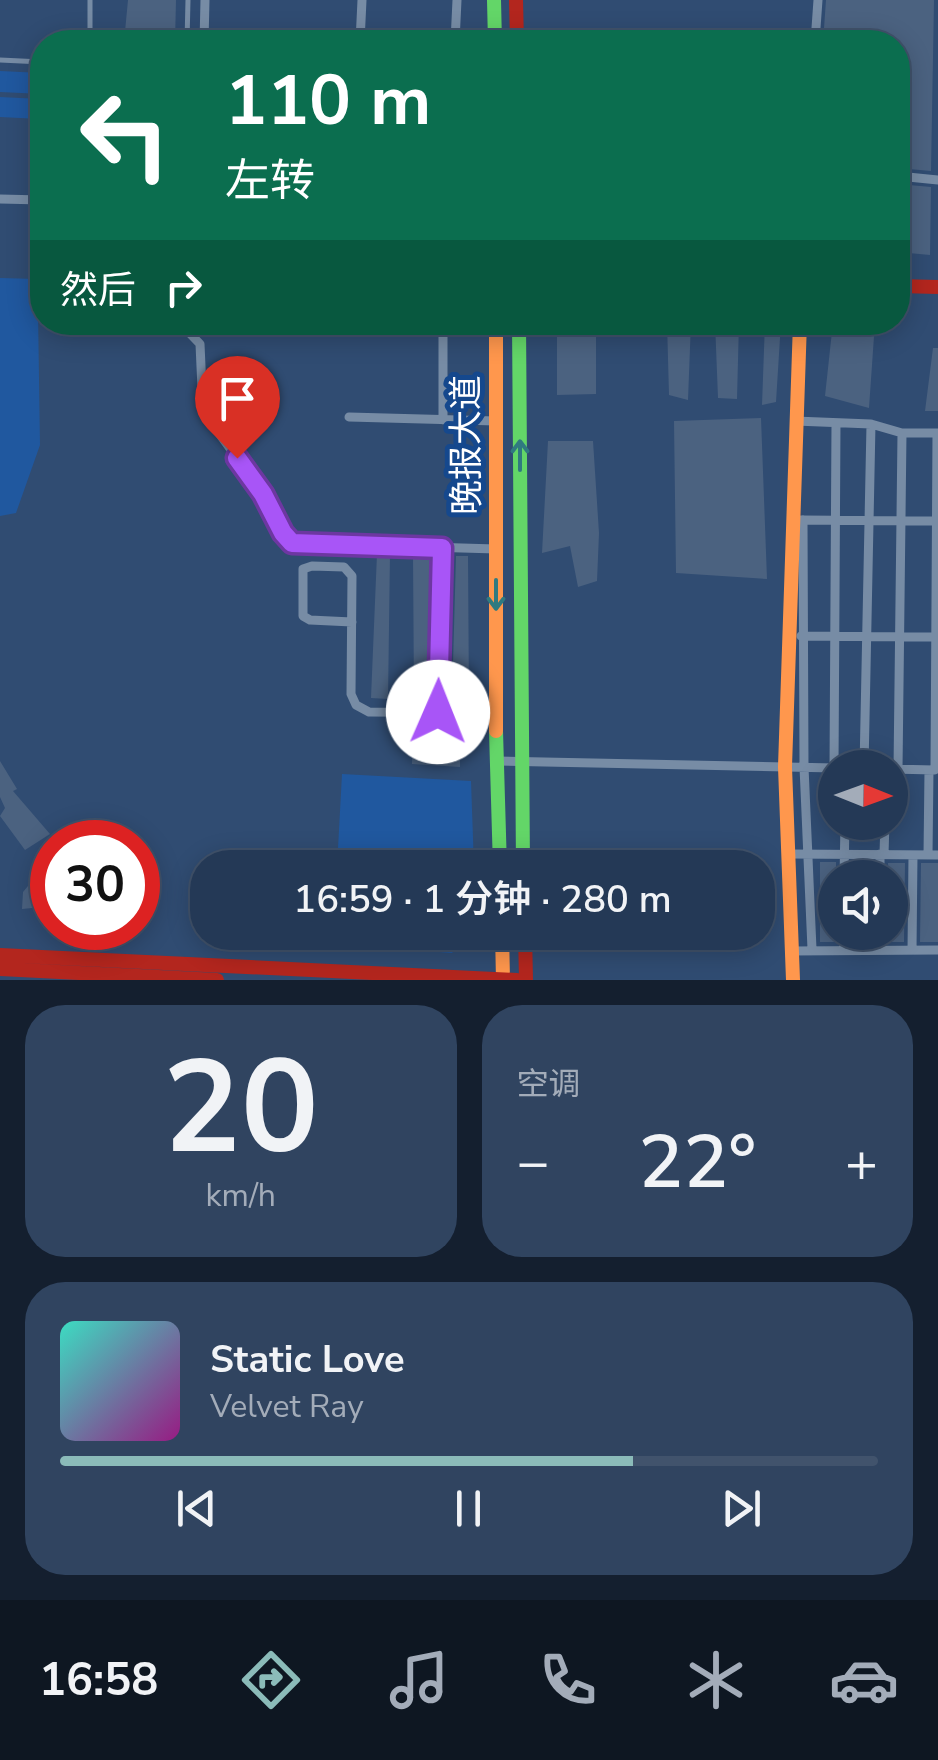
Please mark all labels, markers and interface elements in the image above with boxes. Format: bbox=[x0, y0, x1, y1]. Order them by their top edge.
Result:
text: 110 m bbox=[225, 53, 431, 149]
icon: left bbox=[60, 70, 190, 200]
text: 左转 bbox=[225, 151, 315, 212]
icon: right bbox=[156, 260, 211, 315]
text: 然后 bbox=[60, 265, 136, 316]
pin bbox=[195, 356, 280, 459]
icon: arrive bbox=[210, 371, 265, 426]
street label: 晚报大道 bbox=[443, 375, 490, 515]
one-way arrow bbox=[510, 440, 530, 472]
one-way arrow bbox=[486, 578, 506, 610]
position arrow bbox=[386, 660, 490, 764]
north arrow bbox=[818, 750, 908, 840]
map controls bbox=[818, 750, 908, 950]
speed limit sign: 30 bbox=[30, 820, 160, 950]
button: sound bbox=[818, 860, 908, 950]
text: 16:59 · 1 分钟 · 280 m bbox=[293, 874, 672, 925]
text: 20 bbox=[163, 1020, 319, 1197]
text: 空调 bbox=[517, 1063, 581, 1106]
text: 22° bbox=[638, 1111, 756, 1213]
text: − bbox=[517, 1125, 550, 1200]
text: + bbox=[845, 1125, 878, 1200]
text: km/h bbox=[205, 1174, 276, 1217]
text: Static Love bbox=[210, 1334, 405, 1385]
text: Velvet Ray bbox=[210, 1385, 364, 1428]
icon: previous bbox=[169, 1481, 224, 1536]
icon: pause bbox=[441, 1481, 496, 1536]
icon: next bbox=[714, 1481, 769, 1536]
icon: directions bbox=[236, 1645, 306, 1715]
icon: music bbox=[384, 1645, 454, 1715]
icon: phone bbox=[533, 1645, 603, 1715]
icon: climate bbox=[681, 1645, 751, 1715]
icon: car bbox=[829, 1645, 899, 1715]
text: 16:58 bbox=[39, 1650, 158, 1711]

